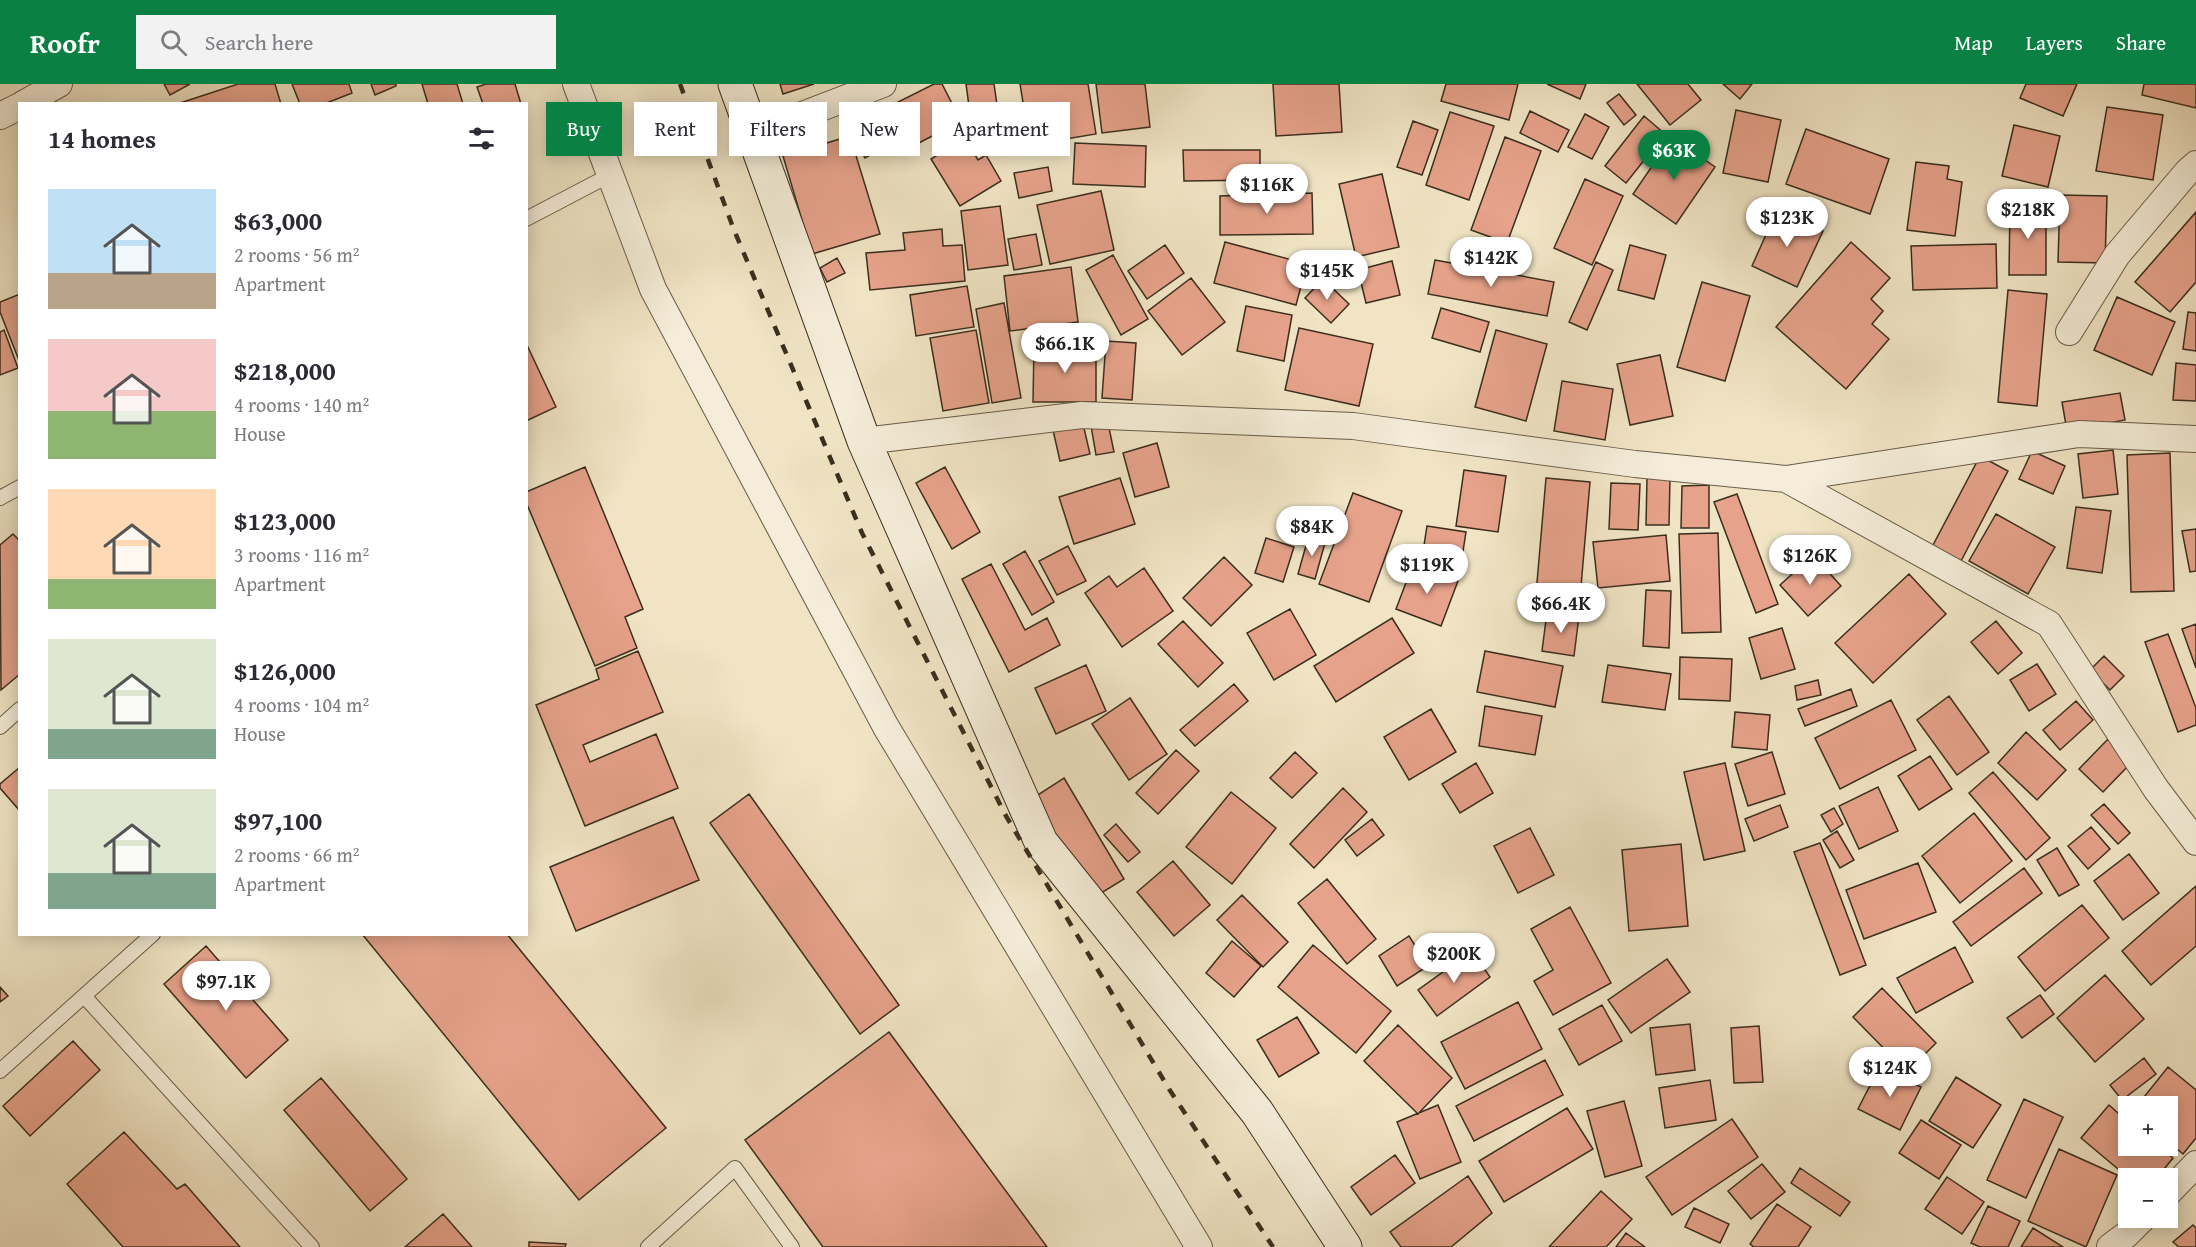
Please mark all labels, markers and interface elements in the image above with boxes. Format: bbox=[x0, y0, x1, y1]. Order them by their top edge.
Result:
search box bbox=[136, 15, 556, 69]
text: Roofr bbox=[30, 22, 100, 63]
icon: search bbox=[157, 26, 190, 59]
text: Search here bbox=[205, 26, 313, 58]
text: Map bbox=[1954, 27, 1993, 58]
text: Layers bbox=[2026, 27, 2083, 58]
text: Share bbox=[2116, 27, 2166, 58]
chip: Buy bbox=[546, 102, 622, 156]
chip: Rent bbox=[634, 102, 717, 156]
chip: Filters bbox=[729, 102, 827, 156]
chip: New bbox=[839, 102, 920, 156]
chip: Apartment bbox=[932, 102, 1070, 156]
text: 14 homes bbox=[48, 119, 156, 158]
icon: filters bbox=[465, 122, 498, 155]
pin: $63K bbox=[1638, 130, 1710, 181]
text: $63K bbox=[1652, 135, 1696, 164]
pin: $116K bbox=[1225, 164, 1309, 215]
text: $116K bbox=[1240, 169, 1294, 198]
pin: $218K bbox=[1986, 189, 2070, 240]
text: $218K bbox=[2001, 194, 2055, 223]
pin: $123K bbox=[1745, 197, 1829, 248]
text: $63,000 bbox=[234, 201, 322, 240]
text: $123K bbox=[1760, 202, 1814, 231]
icon: home bbox=[96, 213, 168, 285]
pin: $142K bbox=[1449, 237, 1533, 288]
text: 2 rooms · 56 m² bbox=[234, 240, 360, 269]
text: $142K bbox=[1464, 242, 1518, 271]
pin: $145K bbox=[1285, 250, 1369, 301]
text: $145K bbox=[1300, 255, 1354, 284]
text: Apartment bbox=[234, 269, 326, 298]
pin: $66.1K bbox=[1016, 323, 1114, 374]
text: $66.1K bbox=[1035, 328, 1095, 357]
text: $218,000 bbox=[234, 351, 336, 390]
icon: home bbox=[96, 363, 168, 435]
text: 4 rooms · 140 m² bbox=[234, 390, 369, 419]
text: House bbox=[234, 419, 286, 448]
text: $123,000 bbox=[234, 501, 336, 540]
pin: $84K bbox=[1276, 506, 1348, 557]
text: $84K bbox=[1290, 511, 1334, 540]
icon: home bbox=[96, 513, 168, 585]
pin: $126K bbox=[1768, 535, 1852, 586]
text: 3 rooms · 116 m² bbox=[234, 540, 369, 569]
text: $126K bbox=[1783, 540, 1837, 569]
pin: $119K bbox=[1385, 544, 1469, 595]
text: $119K bbox=[1400, 549, 1454, 578]
text: Apartment bbox=[234, 569, 326, 598]
pin: $66.4K bbox=[1512, 583, 1610, 634]
text: $66.4K bbox=[1531, 588, 1591, 617]
text: $126,000 bbox=[234, 651, 336, 690]
icon: home bbox=[96, 663, 168, 735]
text: 4 rooms · 104 m² bbox=[234, 690, 369, 719]
text: House bbox=[234, 719, 286, 748]
text: $97,100 bbox=[234, 801, 322, 840]
icon: home bbox=[96, 813, 168, 885]
text: 2 rooms · 66 m² bbox=[234, 840, 360, 869]
text: Apartment bbox=[234, 869, 326, 898]
pin: $200K bbox=[1412, 933, 1496, 984]
text: $200K bbox=[1427, 938, 1481, 967]
pin: $97.1K bbox=[177, 961, 275, 1012]
text: $97.1K bbox=[196, 966, 256, 995]
pin: $124K bbox=[1848, 1047, 1932, 1098]
text: $124K bbox=[1863, 1052, 1917, 1081]
map controls bbox=[2118, 1096, 2178, 1228]
button: + bbox=[2118, 1096, 2178, 1156]
button: − bbox=[2118, 1168, 2178, 1228]

